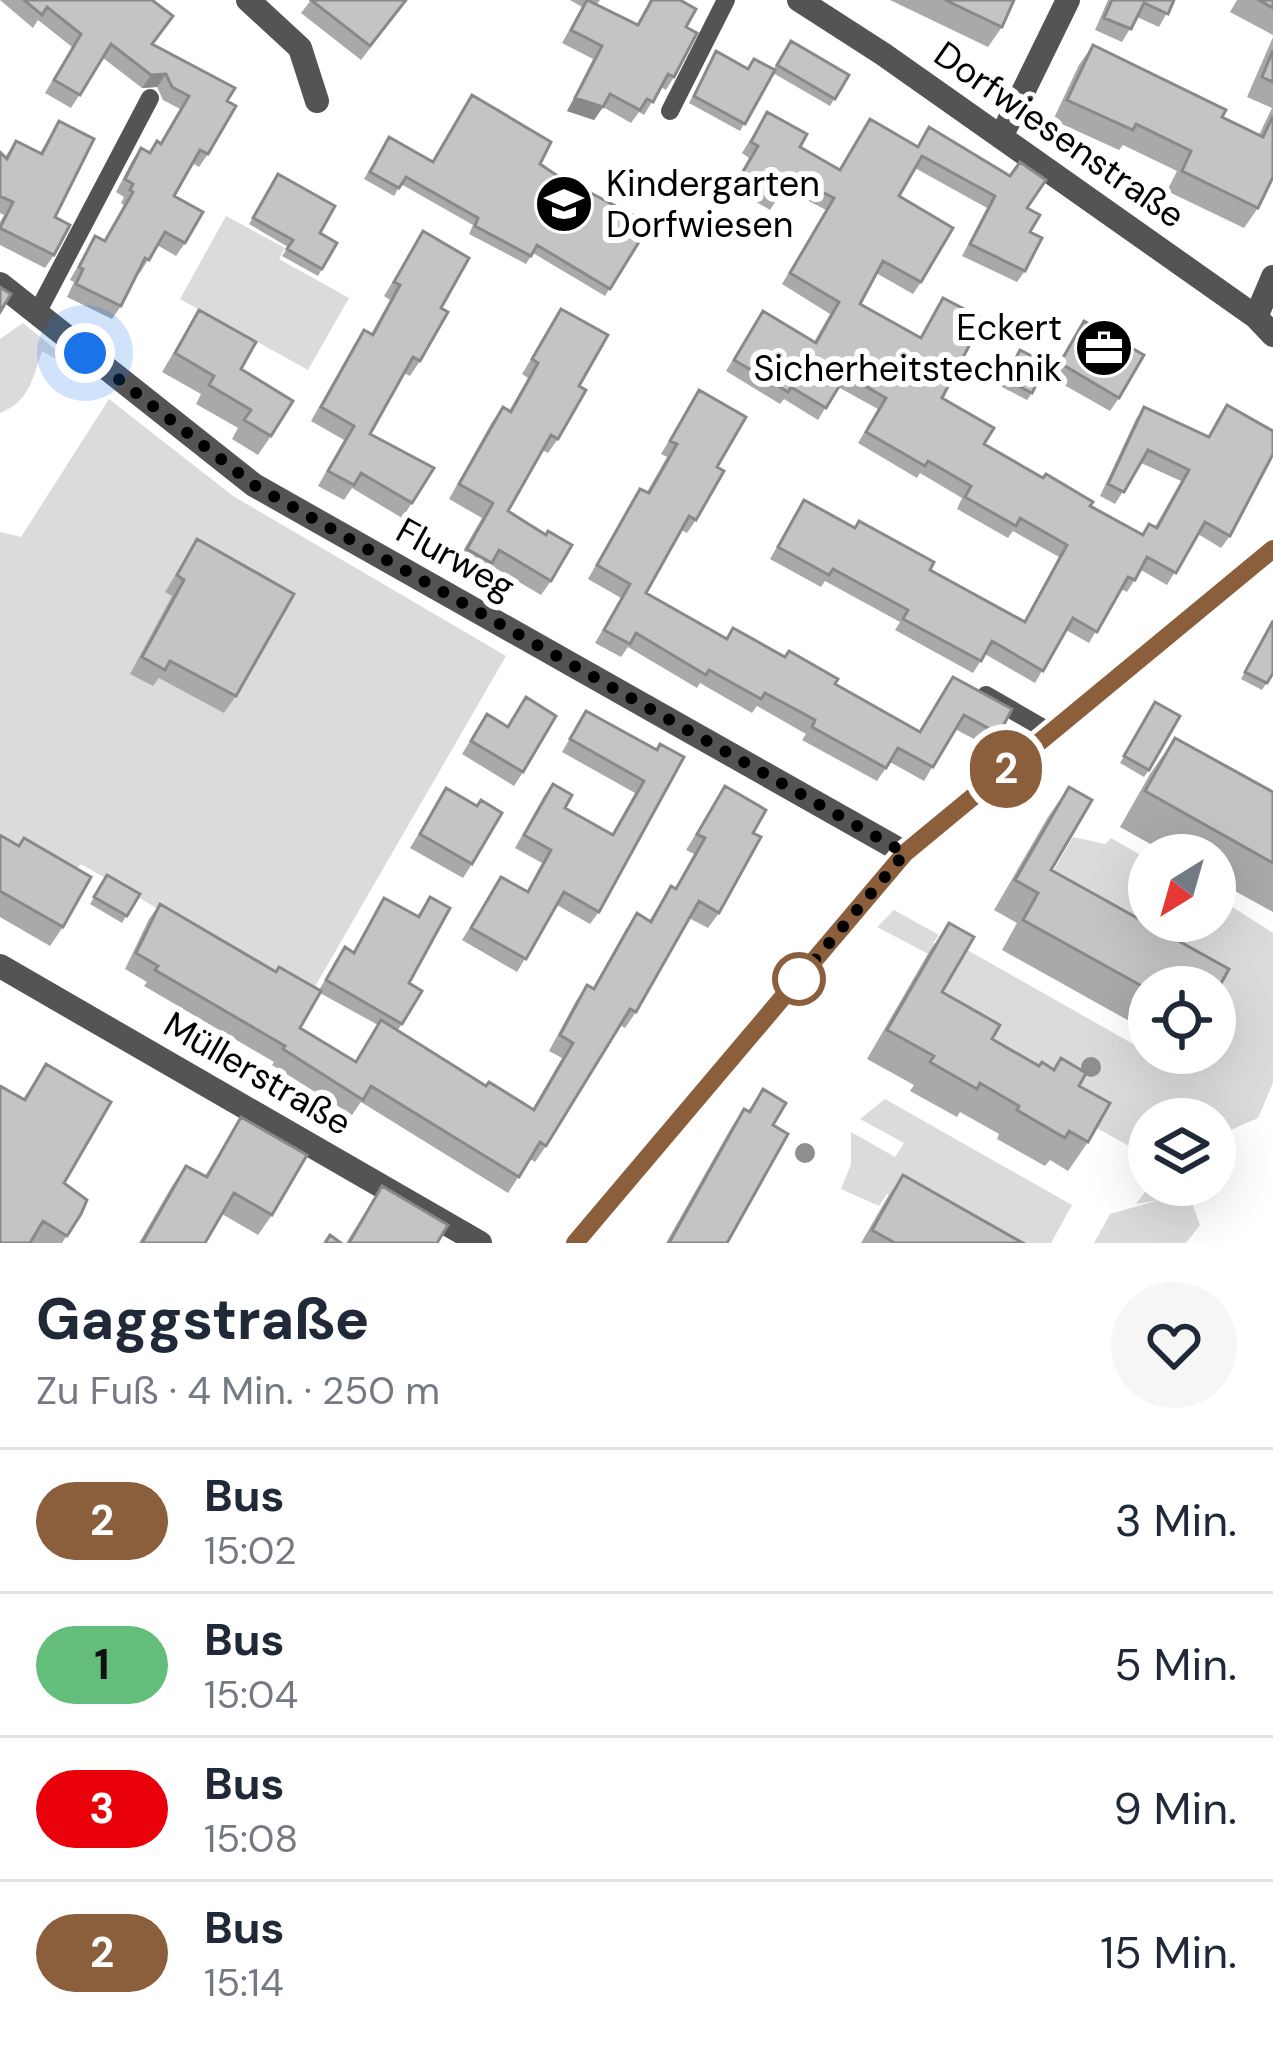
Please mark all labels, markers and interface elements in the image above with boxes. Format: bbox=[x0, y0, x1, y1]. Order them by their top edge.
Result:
street label: Dorfwiesenstraße bbox=[925, 30, 1194, 238]
place label: Kindergarten Dorfwiesen bbox=[606, 160, 820, 248]
school or university icon: Kindergarten Dorfwiesen bbox=[533, 173, 595, 235]
place label: Eckert Sicherheitstechnik bbox=[753, 304, 1062, 392]
office icon: Eckert Sicherheitstechnik bbox=[1073, 317, 1135, 379]
your location bbox=[55, 323, 115, 383]
street label: Flurweg bbox=[388, 507, 523, 610]
line badge: 2 bbox=[967, 730, 1045, 808]
text: 2 bbox=[994, 741, 1018, 796]
north arrow bbox=[1128, 834, 1236, 942]
map controls bbox=[1128, 834, 1236, 1206]
unlabelled marker bbox=[774, 954, 824, 1004]
button: locate bbox=[1128, 966, 1236, 1074]
street label: Müllerstraße bbox=[156, 1001, 360, 1146]
button: layers bbox=[1128, 1098, 1236, 1206]
text: Gaggstraße bbox=[36, 1282, 369, 1357]
button: heart bbox=[1111, 1282, 1237, 1408]
text: Zu Fuß · 4 Min. · 250 m bbox=[36, 1365, 440, 1416]
text: Bus bbox=[204, 1466, 284, 1525]
text: 3 Min. bbox=[1115, 1491, 1237, 1550]
text: 2 bbox=[90, 1493, 114, 1548]
text: 15:02 bbox=[204, 1525, 297, 1576]
text: Bus bbox=[204, 1610, 284, 1669]
text: 5 Min. bbox=[1114, 1635, 1237, 1694]
text: 1 bbox=[94, 1637, 110, 1692]
text: 15:04 bbox=[204, 1669, 298, 1720]
text: Bus bbox=[204, 1754, 284, 1813]
text: 9 Min. bbox=[1113, 1779, 1237, 1838]
text: 3 bbox=[89, 1781, 115, 1836]
text: 15:08 bbox=[204, 1813, 298, 1864]
text: Bus bbox=[204, 1898, 284, 1957]
text: 15 Min. bbox=[1100, 1923, 1237, 1982]
text: 2 bbox=[90, 1925, 114, 1980]
text: 15:14 bbox=[204, 1957, 284, 2008]

